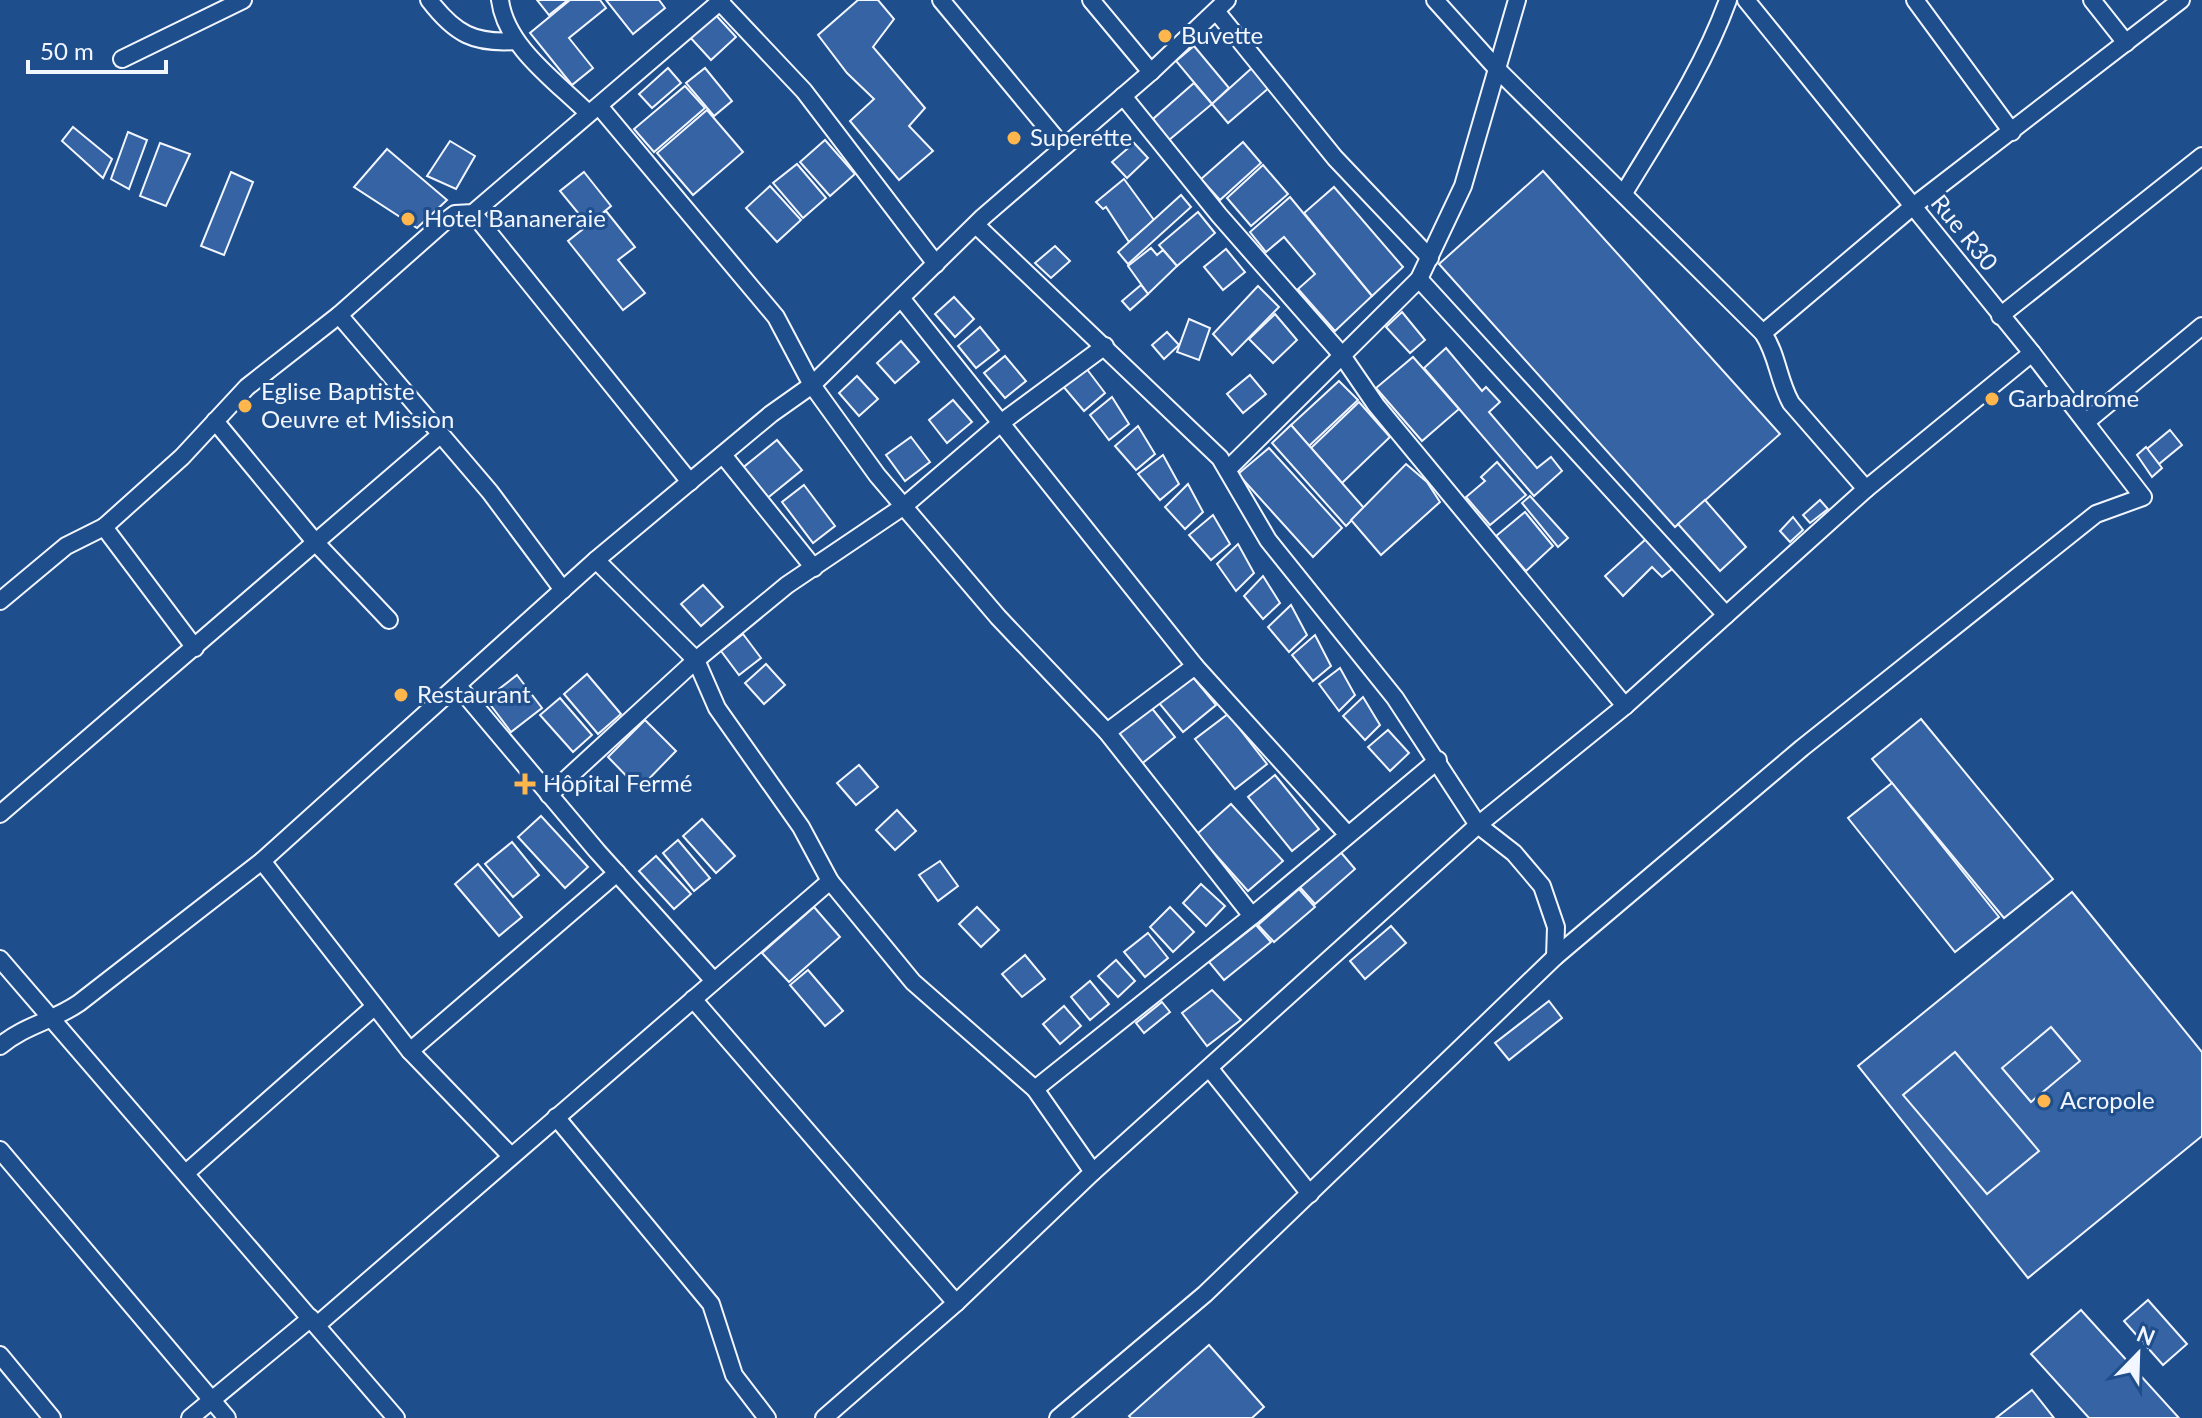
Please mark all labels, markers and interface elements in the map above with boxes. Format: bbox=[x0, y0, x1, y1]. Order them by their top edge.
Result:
place label: Buvette bbox=[1181, 20, 1263, 49]
scale bar bbox=[28, 24, 166, 74]
marker: Buvette bbox=[1156, 27, 1174, 45]
text: 50 m bbox=[40, 36, 94, 65]
place label: Superette bbox=[1030, 122, 1132, 151]
marker: Superette bbox=[1005, 129, 1023, 147]
street label: Rue R30 bbox=[1926, 188, 2005, 276]
place label: Hotel Bananeraie bbox=[424, 203, 606, 232]
marker: Hotel Bananeraie bbox=[399, 210, 417, 228]
place label: Eglise Baptiste Oeuvre et Mission bbox=[261, 376, 454, 433]
place label: Garbadrome bbox=[2008, 383, 2139, 412]
marker: Garbadrome bbox=[1983, 390, 2001, 408]
marker: Eglise Baptiste Oeuvre et Mission bbox=[236, 397, 254, 415]
place label: Restaurant bbox=[417, 679, 531, 708]
marker: Restaurant bbox=[392, 686, 410, 704]
place label: Hôpital Fermé bbox=[543, 768, 692, 797]
marker: Hôpital Fermé bbox=[514, 773, 536, 795]
place label: Acropole bbox=[2060, 1085, 2155, 1114]
marker: Acropole bbox=[2035, 1092, 2053, 1110]
north arrow bbox=[2098, 1314, 2178, 1394]
text: N bbox=[2133, 1319, 2159, 1351]

